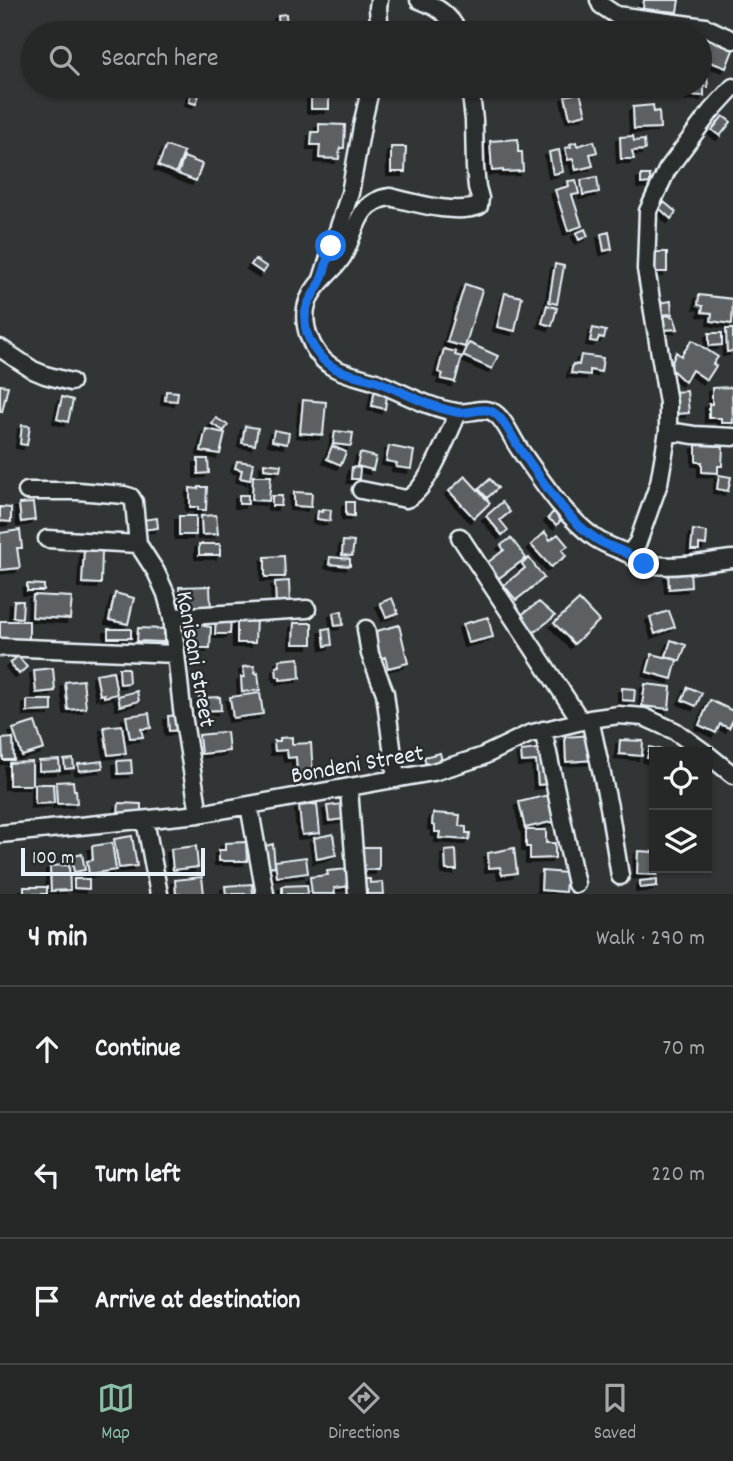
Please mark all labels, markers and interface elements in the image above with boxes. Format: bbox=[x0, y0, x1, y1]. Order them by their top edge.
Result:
search box bbox=[21, 21, 712, 98]
icon: search bbox=[45, 41, 83, 79]
text: Search here bbox=[101, 41, 219, 78]
route start bbox=[315, 230, 346, 261]
route end bbox=[628, 548, 659, 579]
street label: Kanisani street bbox=[165, 589, 223, 731]
street label: Bondeni Street bbox=[288, 738, 427, 794]
map controls bbox=[649, 747, 712, 873]
button: locate bbox=[649, 747, 712, 810]
button: layers bbox=[649, 810, 712, 873]
scale bar bbox=[21, 845, 205, 877]
text: 100 m bbox=[32, 846, 74, 873]
text: 4 min bbox=[28, 918, 87, 961]
text: Walk · 290 m bbox=[596, 923, 705, 956]
icon: ahead bbox=[28, 1030, 66, 1068]
text: Continue bbox=[95, 1031, 180, 1068]
text: 70 m bbox=[663, 1033, 705, 1066]
icon: left bbox=[28, 1156, 66, 1194]
text: Turn left bbox=[95, 1157, 181, 1194]
text: 220 m bbox=[651, 1159, 705, 1192]
icon: arrive bbox=[28, 1282, 66, 1320]
text: Arrive at destination bbox=[95, 1283, 300, 1320]
tab: Map bbox=[97, 1379, 135, 1448]
tab: Directions bbox=[328, 1379, 400, 1448]
tab: Saved bbox=[594, 1379, 636, 1448]

